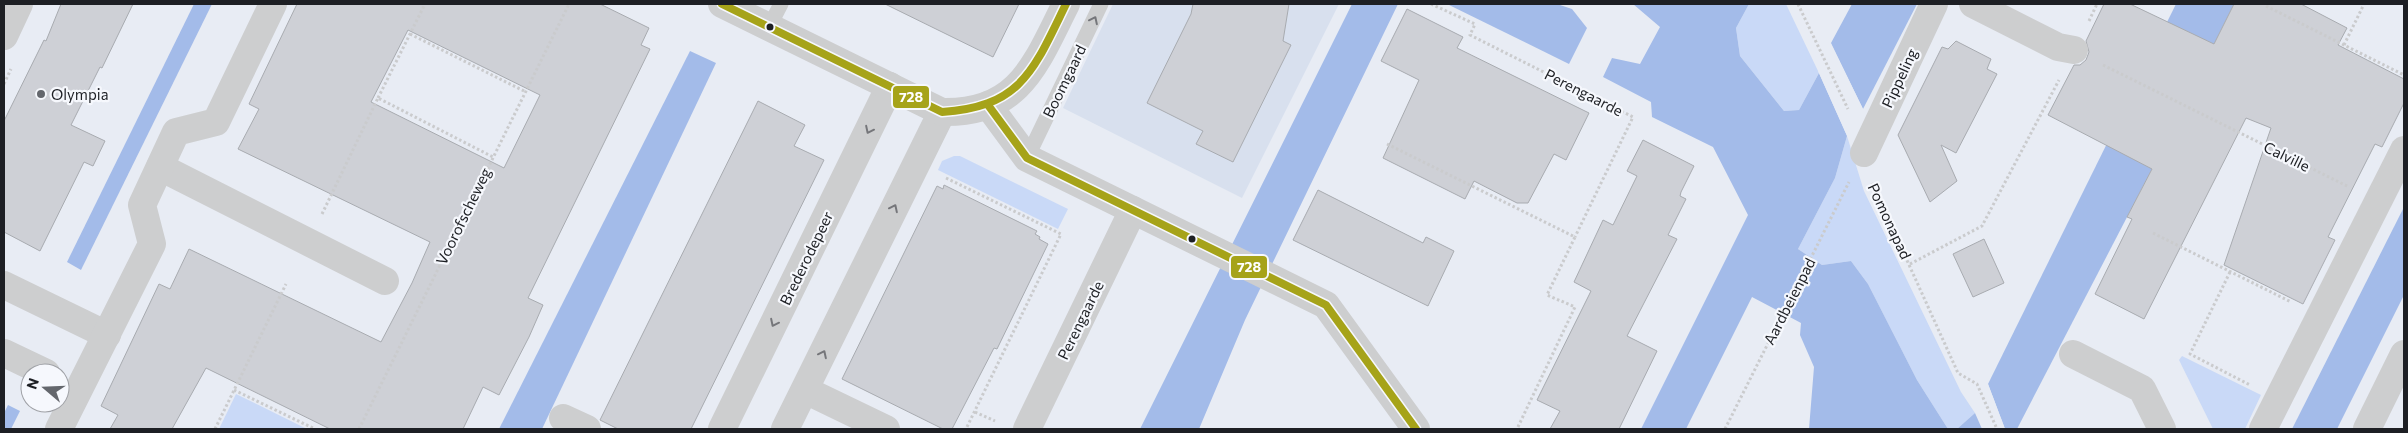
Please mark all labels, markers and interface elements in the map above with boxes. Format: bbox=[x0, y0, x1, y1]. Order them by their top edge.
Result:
one-way arrow bbox=[1087, 16, 1098, 25]
unlabelled marker bbox=[765, 22, 775, 32]
street label: Boomgaard bbox=[1039, 42, 1089, 120]
street label: Pippeling bbox=[1877, 45, 1921, 111]
street label: Perengaarde bbox=[1542, 65, 1626, 119]
place label: Olympia bbox=[51, 85, 109, 103]
line badge: 728 bbox=[892, 85, 930, 109]
marker: Olympia bbox=[35, 88, 47, 100]
text: 728 bbox=[899, 88, 923, 105]
one-way arrow bbox=[865, 125, 875, 134]
street label: Calville bbox=[2261, 137, 2313, 175]
street label: Voorofscheweg bbox=[432, 165, 494, 267]
street label: Pomonapad bbox=[1865, 180, 1915, 262]
one-way arrow bbox=[888, 205, 898, 214]
street label: Brederodepeer bbox=[776, 208, 836, 308]
unlabelled marker bbox=[1187, 234, 1197, 244]
line badge: 728 bbox=[1230, 255, 1268, 279]
street label: Aardbeienpad bbox=[1759, 255, 1819, 347]
text: 728 bbox=[1237, 258, 1261, 275]
street label: Perengaarde bbox=[1053, 278, 1107, 362]
one-way arrow bbox=[770, 317, 780, 326]
one-way arrow bbox=[816, 350, 827, 359]
north arrow bbox=[20, 363, 70, 413]
text: N bbox=[22, 376, 42, 391]

